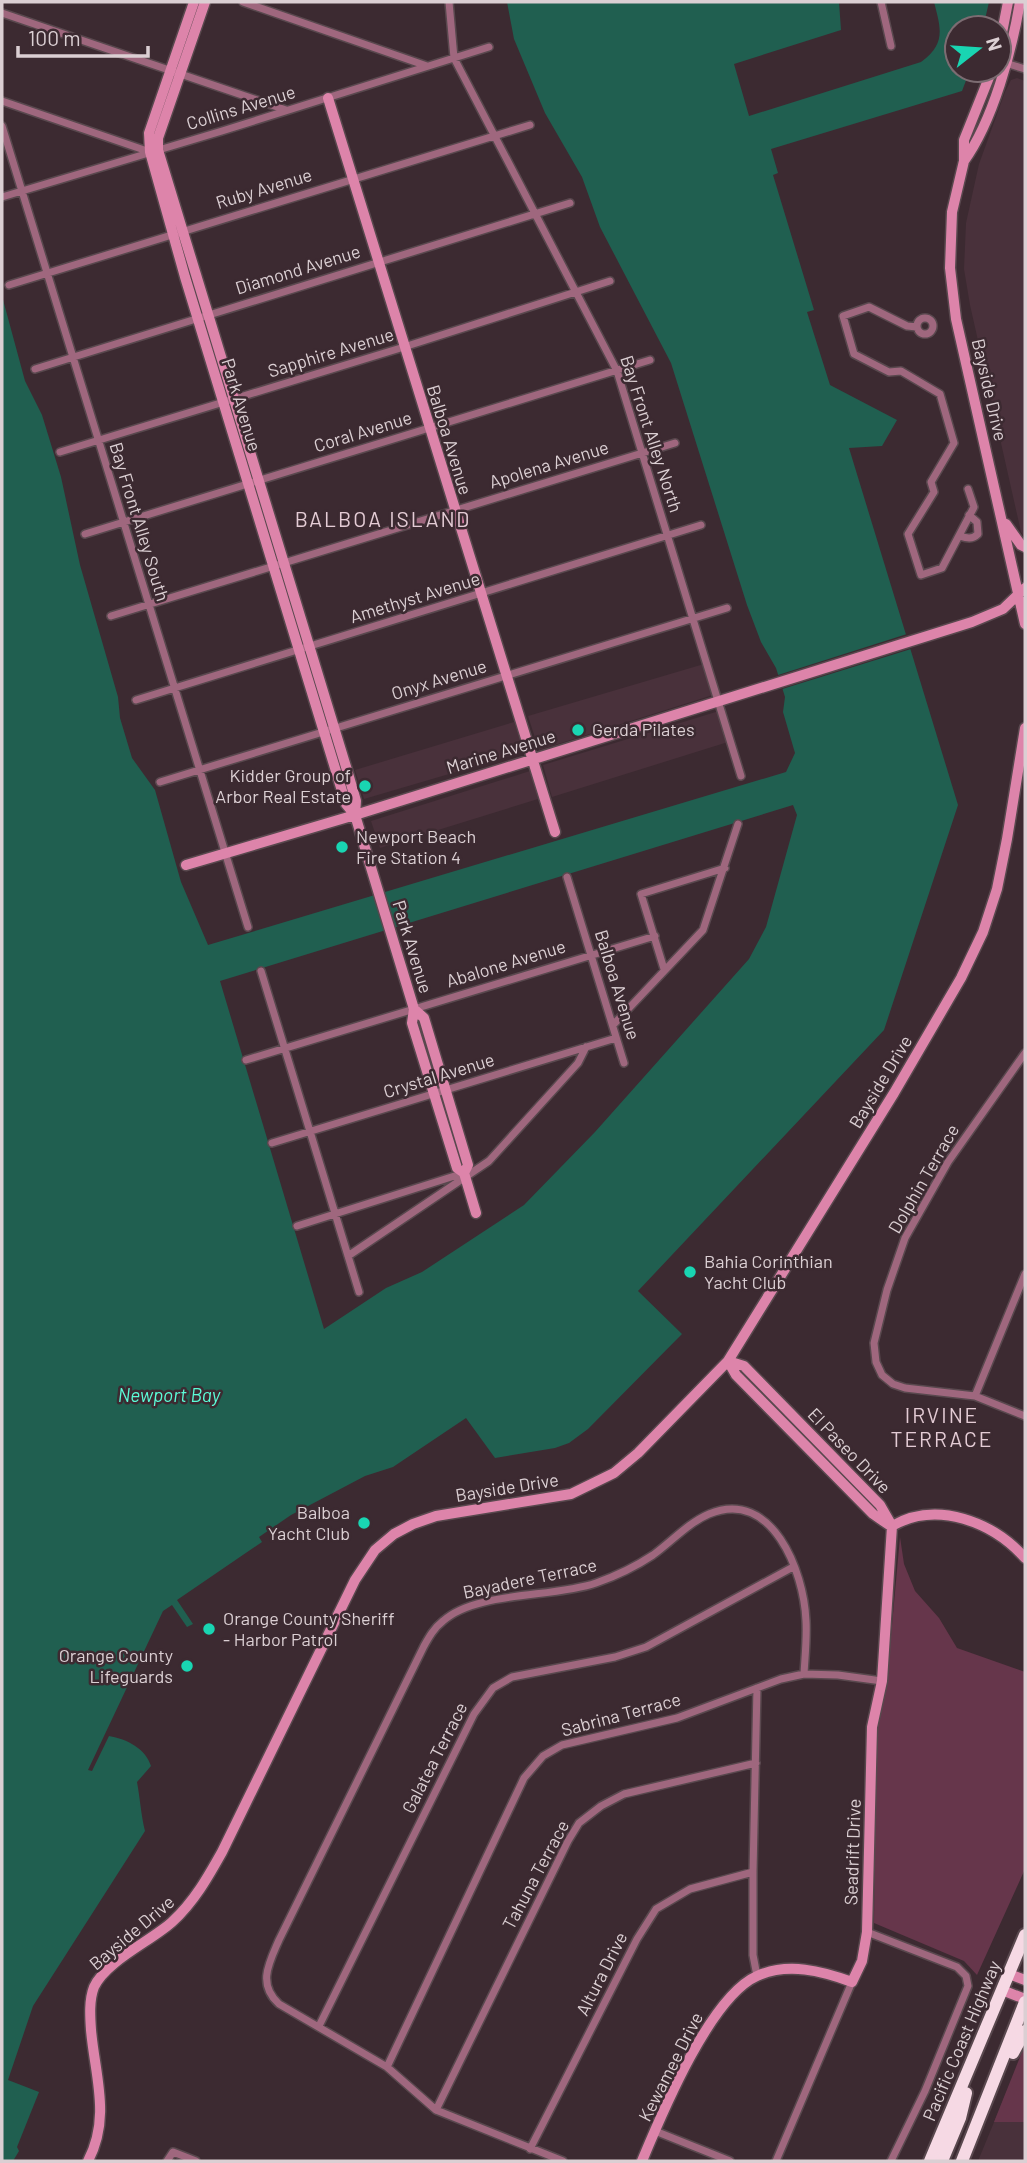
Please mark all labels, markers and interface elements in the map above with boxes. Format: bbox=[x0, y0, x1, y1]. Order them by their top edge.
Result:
scale bar bbox=[18, 14, 147, 58]
north arrow bbox=[943, 14, 1013, 84]
text: 100 m bbox=[28, 25, 81, 50]
text: N bbox=[982, 34, 1008, 53]
street label: Collins Avenue bbox=[184, 80, 298, 134]
street label: Ruby Avenue bbox=[213, 163, 314, 213]
street label: Diamond Avenue bbox=[232, 240, 363, 299]
street label: Sapphire Avenue bbox=[265, 322, 396, 382]
street label: Bayside Drive bbox=[968, 336, 1012, 443]
street label: Bay Front Alley North bbox=[616, 352, 688, 515]
street label: Park Avenue bbox=[217, 355, 267, 454]
street label: Balboa Avenue bbox=[423, 382, 477, 497]
street label: Coral Avenue bbox=[311, 406, 414, 456]
street label: Apolena Avenue bbox=[486, 435, 611, 493]
street label: Bay Front Alley South bbox=[105, 440, 175, 604]
district label: BALBOA ISLAND bbox=[295, 506, 471, 531]
street label: Amethyst Avenue bbox=[347, 567, 482, 627]
street label: Onyx Avenue bbox=[388, 654, 489, 704]
place label: Gerda Pilates bbox=[592, 718, 695, 740]
marker: Gerda Pilates bbox=[570, 722, 586, 738]
street label: Marine Avenue bbox=[443, 724, 558, 778]
place label: Kidder Group of Arbor Real Estate bbox=[215, 764, 351, 807]
marker: Kidder Group of Arbor Real Estate bbox=[357, 778, 373, 794]
place label: Newport Beach Fire Station 4 bbox=[356, 825, 476, 868]
marker: Newport Beach Fire Station 4 bbox=[334, 839, 350, 855]
street label: Park Avenue bbox=[388, 897, 438, 996]
street label: Balboa Avenue bbox=[591, 927, 645, 1042]
street label: Abalone Avenue bbox=[443, 934, 568, 992]
street label: Bayside Drive bbox=[844, 1031, 916, 1132]
street label: Crystal Avenue bbox=[380, 1048, 497, 1102]
street label: Dolphin Terrace bbox=[883, 1120, 963, 1237]
place label: Bahia Corinthian Yacht Club bbox=[704, 1250, 833, 1293]
marker: Bahia Corinthian Yacht Club bbox=[682, 1264, 698, 1280]
water label: Newport Bay bbox=[118, 1383, 221, 1406]
district label: IRVINE TERRACE bbox=[890, 1402, 994, 1451]
street label: El Paseo Drive bbox=[804, 1403, 896, 1498]
street label: Bayside Drive bbox=[454, 1468, 560, 1506]
place label: Balboa Yacht Club bbox=[268, 1501, 350, 1544]
marker: Balboa Yacht Club bbox=[356, 1515, 372, 1531]
street label: Bayadere Terrace bbox=[461, 1553, 599, 1603]
place label: Orange County Sheriff - Harbor Patrol bbox=[223, 1607, 395, 1650]
marker: Orange County Sheriff - Harbor Patrol bbox=[201, 1621, 217, 1637]
place label: Orange County Lifeguards bbox=[59, 1644, 173, 1687]
marker: Orange County Lifeguards bbox=[179, 1658, 195, 1674]
street label: Sabrina Terrace bbox=[559, 1688, 683, 1741]
street label: Galatea Terrace bbox=[397, 1698, 472, 1817]
street label: Seadrift Drive bbox=[839, 1798, 865, 1906]
street label: Tahuna Terrace bbox=[497, 1816, 573, 1933]
street label: Bayside Drive bbox=[84, 1890, 178, 1974]
street label: Altura Drive bbox=[571, 1928, 631, 2019]
street label: Pacific Coast Highway bbox=[917, 1957, 1005, 2124]
street label: Kewamee Drive bbox=[633, 2008, 707, 2125]

